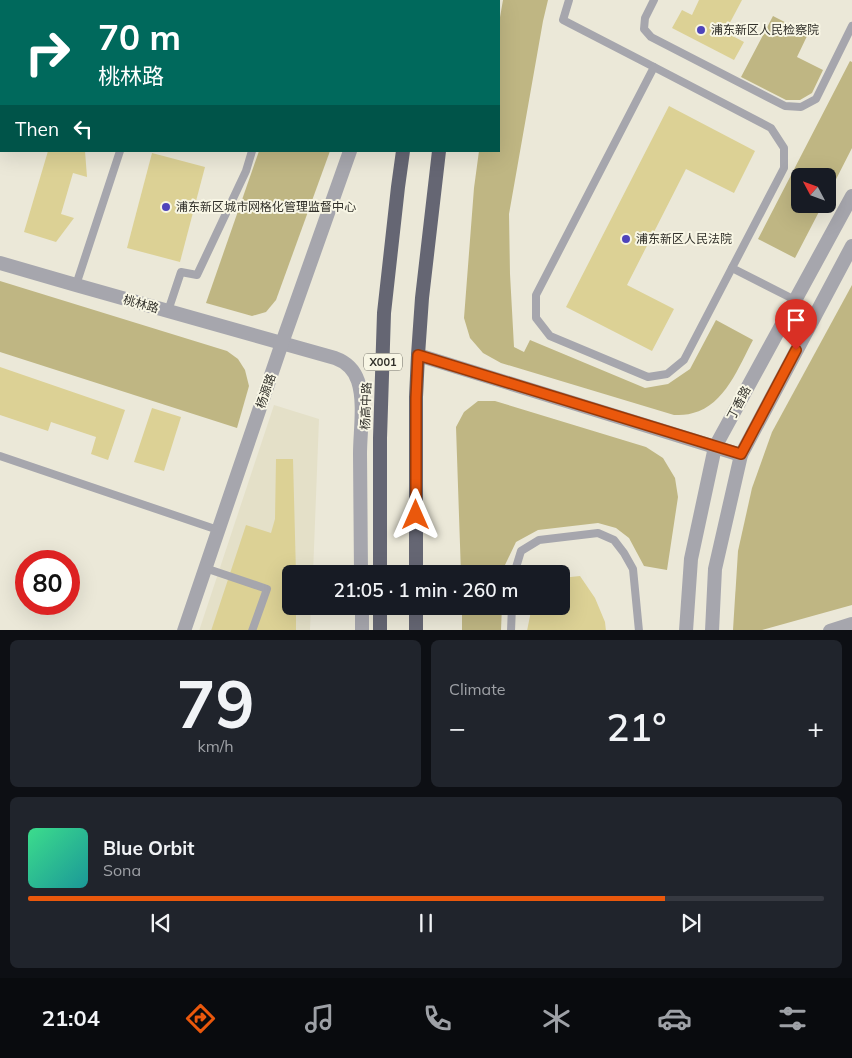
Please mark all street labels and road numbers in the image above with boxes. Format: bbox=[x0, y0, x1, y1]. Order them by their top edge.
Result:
street label: 桃林路 bbox=[122, 291, 161, 316]
road number: X001 bbox=[364, 354, 402, 371]
street label: 杨源路 bbox=[253, 371, 278, 410]
street label: 杨高中路 bbox=[357, 382, 374, 430]
street label: 丁香路 bbox=[723, 383, 754, 422]

